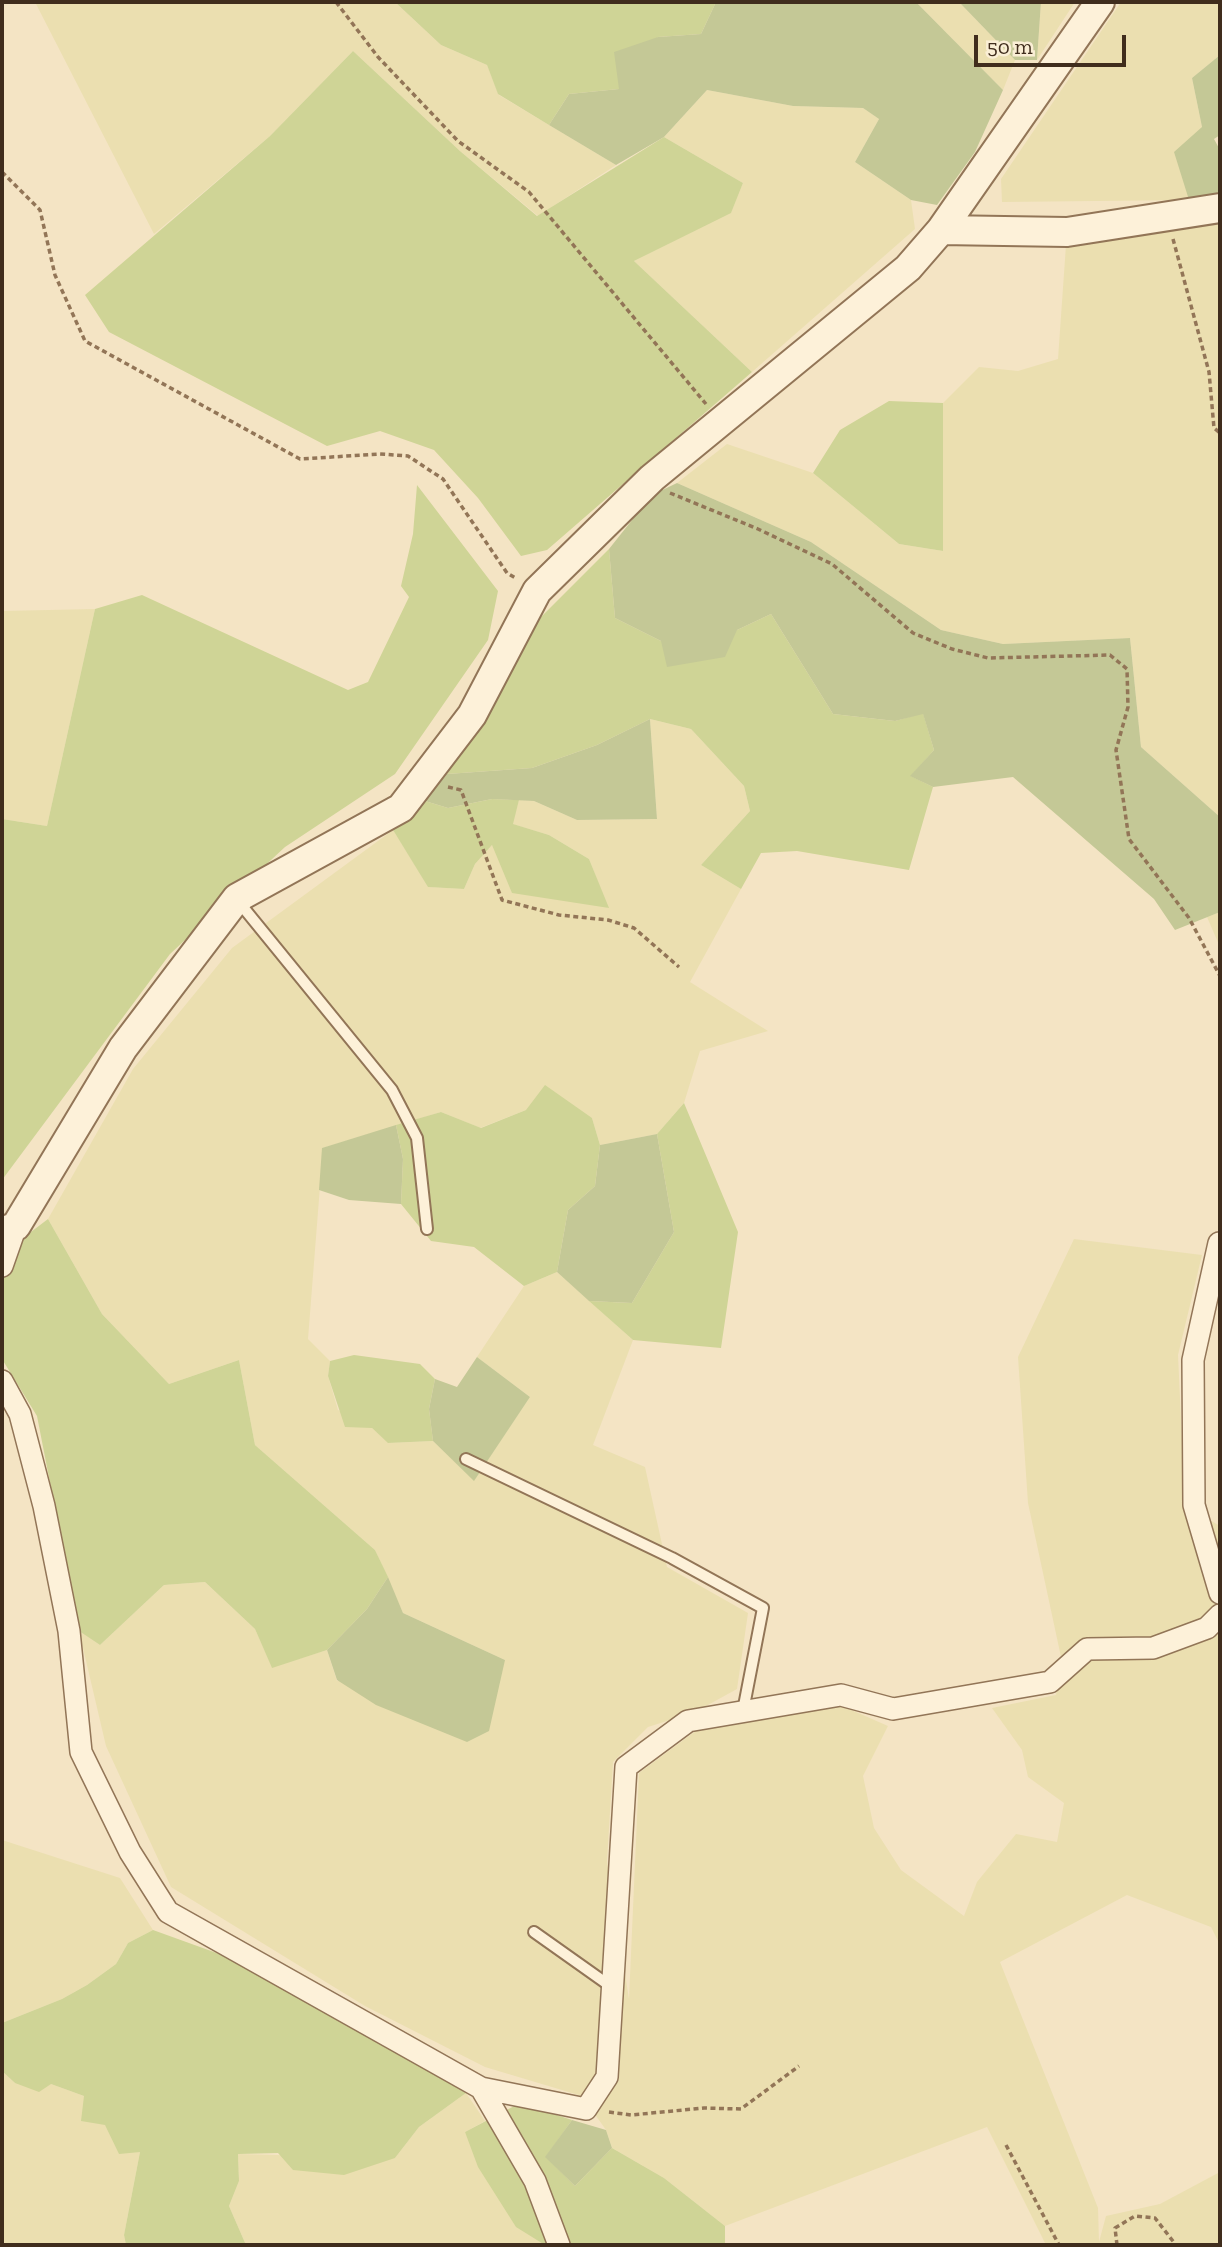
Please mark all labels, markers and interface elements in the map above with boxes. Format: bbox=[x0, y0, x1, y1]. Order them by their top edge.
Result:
scale bar bbox=[977, 21, 1129, 65]
text: 50 m bbox=[987, 34, 1033, 59]

